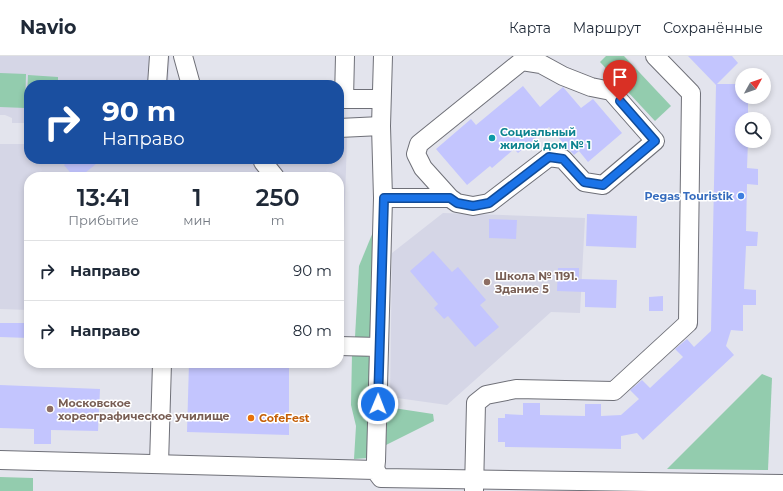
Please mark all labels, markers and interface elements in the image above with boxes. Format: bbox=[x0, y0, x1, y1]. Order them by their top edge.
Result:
text: Navio bbox=[20, 16, 76, 39]
text: Карта bbox=[509, 19, 551, 37]
text: Маршрут bbox=[573, 19, 641, 37]
text: Сохранённые bbox=[663, 19, 763, 37]
pin bbox=[603, 60, 637, 101]
icon: arrive bbox=[609, 66, 631, 88]
north arrow bbox=[735, 68, 771, 104]
map controls bbox=[735, 68, 771, 148]
text: 90 m bbox=[102, 94, 176, 128]
icon: right bbox=[36, 96, 88, 148]
button: search bbox=[735, 112, 771, 148]
place label: Социальный жилой дом № 1 bbox=[500, 125, 591, 152]
text: Направо bbox=[102, 128, 185, 150]
marker: Социальный жилой дом № 1 bbox=[487, 133, 497, 143]
text: 13:41 bbox=[77, 183, 130, 212]
text: 1 bbox=[193, 183, 202, 212]
text: 250 bbox=[255, 183, 300, 212]
place label: Pegas Touristik bbox=[645, 189, 734, 203]
marker: Pegas Touristik bbox=[736, 191, 746, 201]
text: Прибытие bbox=[68, 212, 139, 228]
text: мин bbox=[183, 212, 211, 228]
text: m bbox=[271, 212, 284, 228]
icon: right bbox=[36, 260, 58, 282]
text: Направо bbox=[70, 261, 140, 280]
text: 90 m bbox=[293, 261, 332, 280]
place label: Школа № 1191. Здание 5 bbox=[494, 269, 578, 296]
marker: Школа № 1191. Здание 5 bbox=[482, 277, 492, 287]
icon: right bbox=[36, 320, 58, 342]
text: Направо bbox=[70, 321, 140, 340]
text: 80 m bbox=[293, 321, 332, 340]
position arrow bbox=[357, 383, 399, 425]
place label: Московское хореографическое училище bbox=[58, 396, 230, 423]
marker: Московское хореографическое училище bbox=[45, 404, 55, 414]
place label: CofeFest bbox=[259, 411, 310, 425]
marker: CofeFest bbox=[246, 413, 256, 423]

